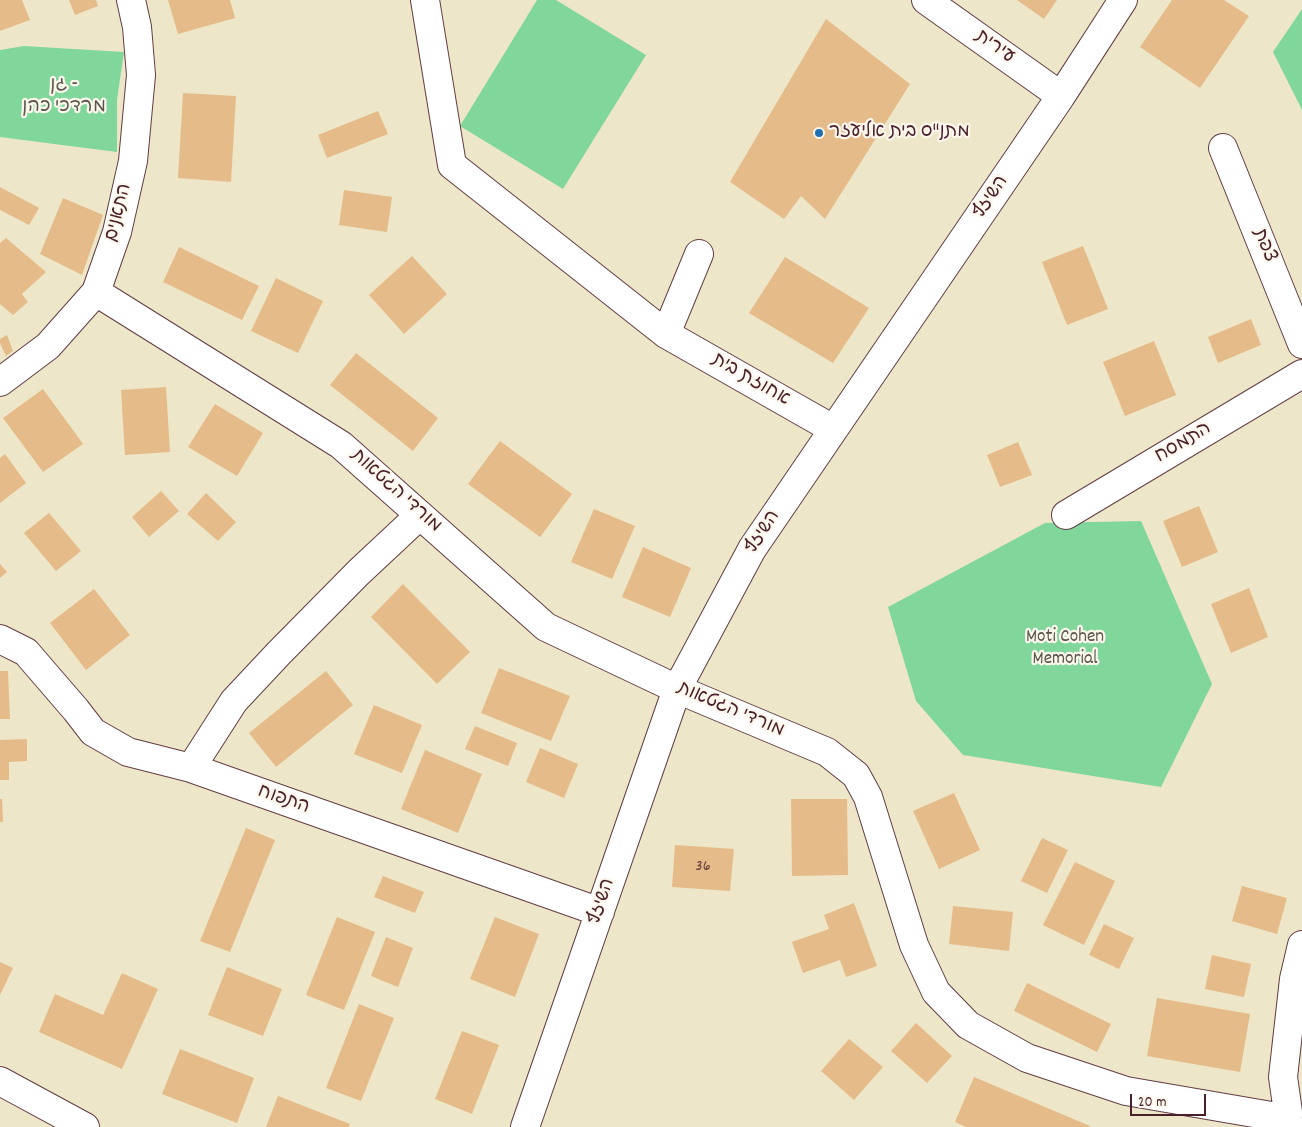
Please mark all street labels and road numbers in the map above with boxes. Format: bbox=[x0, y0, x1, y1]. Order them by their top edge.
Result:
street label: עירית bbox=[970, 26, 1018, 70]
street label: השיזף bbox=[969, 172, 1015, 224]
street label: התאנים bbox=[102, 181, 138, 245]
street label: צפת bbox=[1246, 226, 1280, 266]
street label: אחוזת בית bbox=[707, 350, 793, 412]
street label: התמסח bbox=[1152, 418, 1216, 470]
street label: מורדי הגטאות bbox=[345, 445, 445, 539]
street label: השיזף bbox=[742, 507, 786, 559]
street label: מורדי הגטאות bbox=[673, 678, 787, 744]
street label: התפוח bbox=[254, 781, 312, 821]
street label: השיזף bbox=[585, 876, 621, 928]

